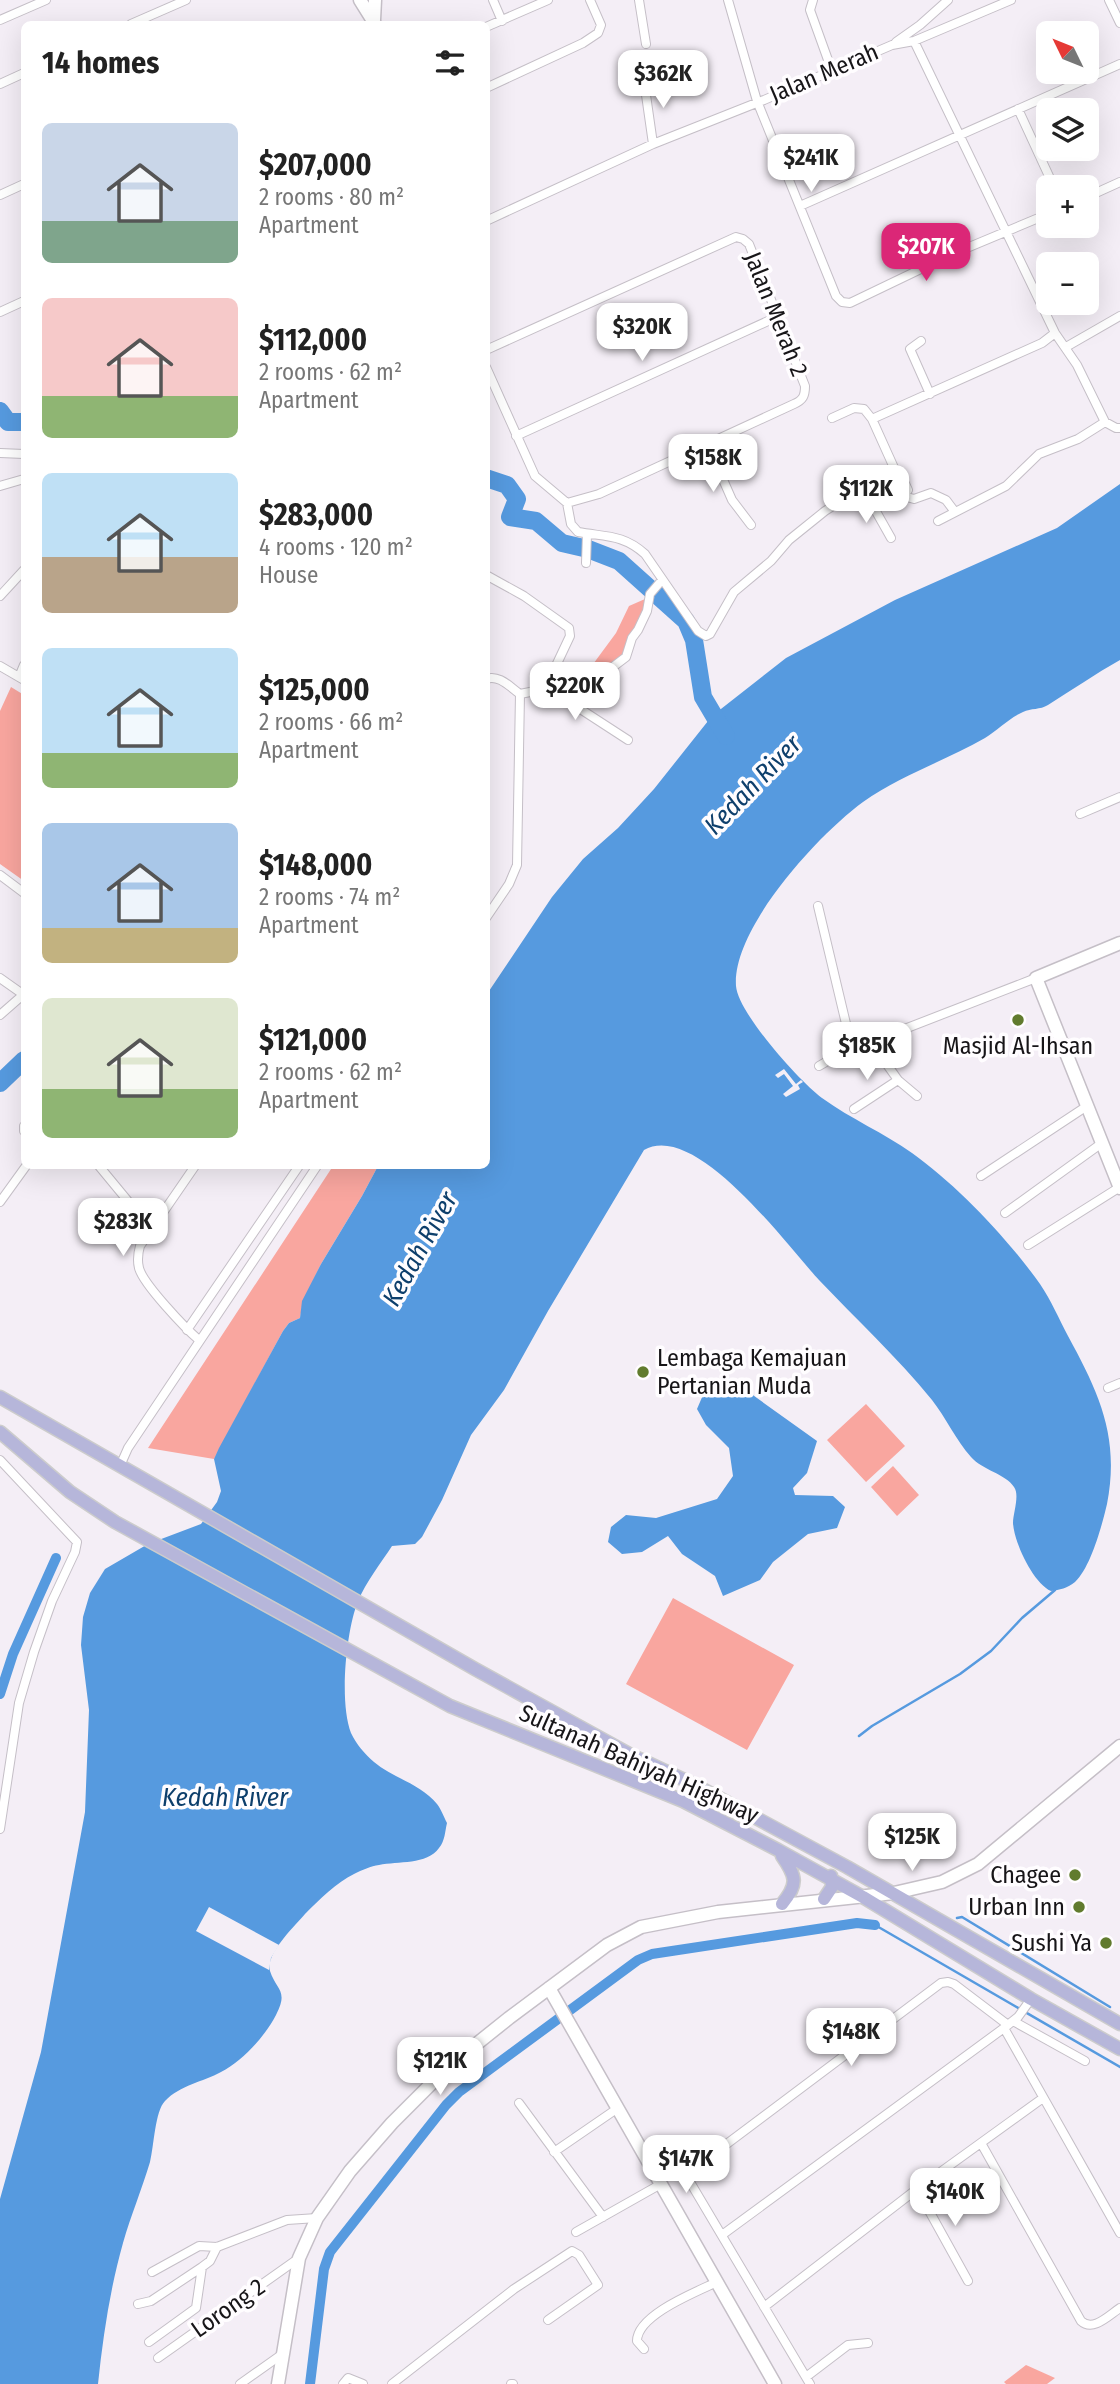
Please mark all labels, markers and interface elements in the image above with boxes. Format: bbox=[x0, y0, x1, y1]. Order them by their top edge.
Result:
north arrow bbox=[1036, 21, 1099, 84]
map controls bbox=[1036, 21, 1099, 315]
street label: Jalan Merah bbox=[765, 38, 883, 108]
icon: filters bbox=[431, 44, 469, 82]
text: 14 homes bbox=[42, 45, 159, 81]
pin: $362K bbox=[614, 50, 712, 110]
text: $362K bbox=[634, 59, 692, 87]
button: layers bbox=[1036, 98, 1099, 161]
pin: $241K bbox=[762, 134, 860, 194]
text: $241K bbox=[784, 143, 838, 171]
text: $207,000 bbox=[259, 147, 372, 183]
icon: home bbox=[98, 151, 182, 235]
button: + bbox=[1036, 175, 1099, 238]
text: 2 rooms · 80 m² bbox=[259, 183, 404, 211]
text: Apartment bbox=[259, 211, 359, 239]
pin: $207K bbox=[877, 224, 975, 283]
text: $207K bbox=[897, 232, 955, 260]
street label: Jalan Merah 2 bbox=[738, 248, 814, 380]
button: − bbox=[1036, 252, 1099, 315]
pin: $320K bbox=[593, 304, 691, 363]
text: $320K bbox=[613, 312, 671, 340]
text: $112,000 bbox=[259, 322, 367, 358]
icon: home bbox=[98, 326, 182, 410]
text: 2 rooms · 62 m² bbox=[259, 358, 402, 386]
text: Apartment bbox=[259, 386, 359, 414]
pin: $158K bbox=[664, 434, 762, 494]
text: $158K bbox=[684, 443, 742, 471]
pin: $112K bbox=[817, 466, 915, 525]
text: $112K bbox=[839, 474, 893, 502]
text: $283,000 bbox=[259, 497, 373, 533]
icon: home bbox=[98, 501, 182, 585]
text: 4 rooms · 120 m² bbox=[259, 533, 413, 561]
text: House bbox=[259, 561, 318, 589]
pin: $220K bbox=[526, 662, 624, 722]
text: $220K bbox=[546, 671, 604, 699]
text: $125,000 bbox=[259, 672, 370, 708]
icon: home bbox=[98, 676, 182, 760]
text: 2 rooms · 66 m² bbox=[259, 708, 403, 736]
water label: Kedah River bbox=[698, 728, 809, 841]
text: Apartment bbox=[259, 736, 359, 764]
text: $148,000 bbox=[259, 847, 372, 883]
icon: home bbox=[98, 851, 182, 935]
text: 2 rooms · 74 m² bbox=[259, 883, 400, 911]
text: Apartment bbox=[259, 911, 359, 939]
marker: Masjid Al-Ihsan bbox=[1010, 1012, 1026, 1028]
text: $121,000 bbox=[259, 1022, 367, 1058]
pin: $185K bbox=[818, 1023, 916, 1082]
icon: home bbox=[98, 1026, 182, 1110]
text: $185K bbox=[838, 1031, 896, 1059]
place label: Masjid Al-Ihsan bbox=[943, 1032, 1093, 1060]
text: 2 rooms · 62 m² bbox=[259, 1058, 402, 1086]
text: Apartment bbox=[259, 1086, 359, 1114]
water label: Kedah River bbox=[376, 1186, 465, 1312]
pin: $283K bbox=[74, 1198, 172, 1258]
text: $283K bbox=[94, 1207, 152, 1235]
place label: Lembaga Kemajuan Pertanian Muda bbox=[657, 1344, 847, 1400]
marker: Lembaga Kemajuan Pertanian Muda bbox=[635, 1364, 651, 1380]
street label: Sultanah Bahiyah Highway bbox=[515, 1699, 763, 1830]
water label: Kedah River bbox=[162, 1782, 289, 1813]
pin: $125K bbox=[863, 1814, 961, 1873]
text: $125K bbox=[884, 1822, 940, 1850]
place label: Chagee bbox=[990, 1861, 1061, 1889]
marker: Chagee bbox=[1067, 1867, 1083, 1883]
place label: Urban Inn bbox=[968, 1893, 1065, 1921]
marker: Urban Inn bbox=[1071, 1899, 1087, 1915]
place label: Sushi Ya bbox=[1011, 1929, 1092, 1957]
marker: Sushi Ya bbox=[1098, 1935, 1114, 1951]
pin: $148K bbox=[802, 2008, 900, 2068]
text: $148K bbox=[822, 2017, 880, 2045]
pin: $121K bbox=[391, 2038, 489, 2097]
text: $121K bbox=[413, 2046, 467, 2074]
pin: $147K bbox=[637, 2136, 735, 2195]
text: $147K bbox=[659, 2144, 713, 2172]
pin: $140K bbox=[906, 2168, 1004, 2228]
text: $140K bbox=[926, 2177, 984, 2205]
street label: Lorong 2 bbox=[186, 2273, 270, 2343]

